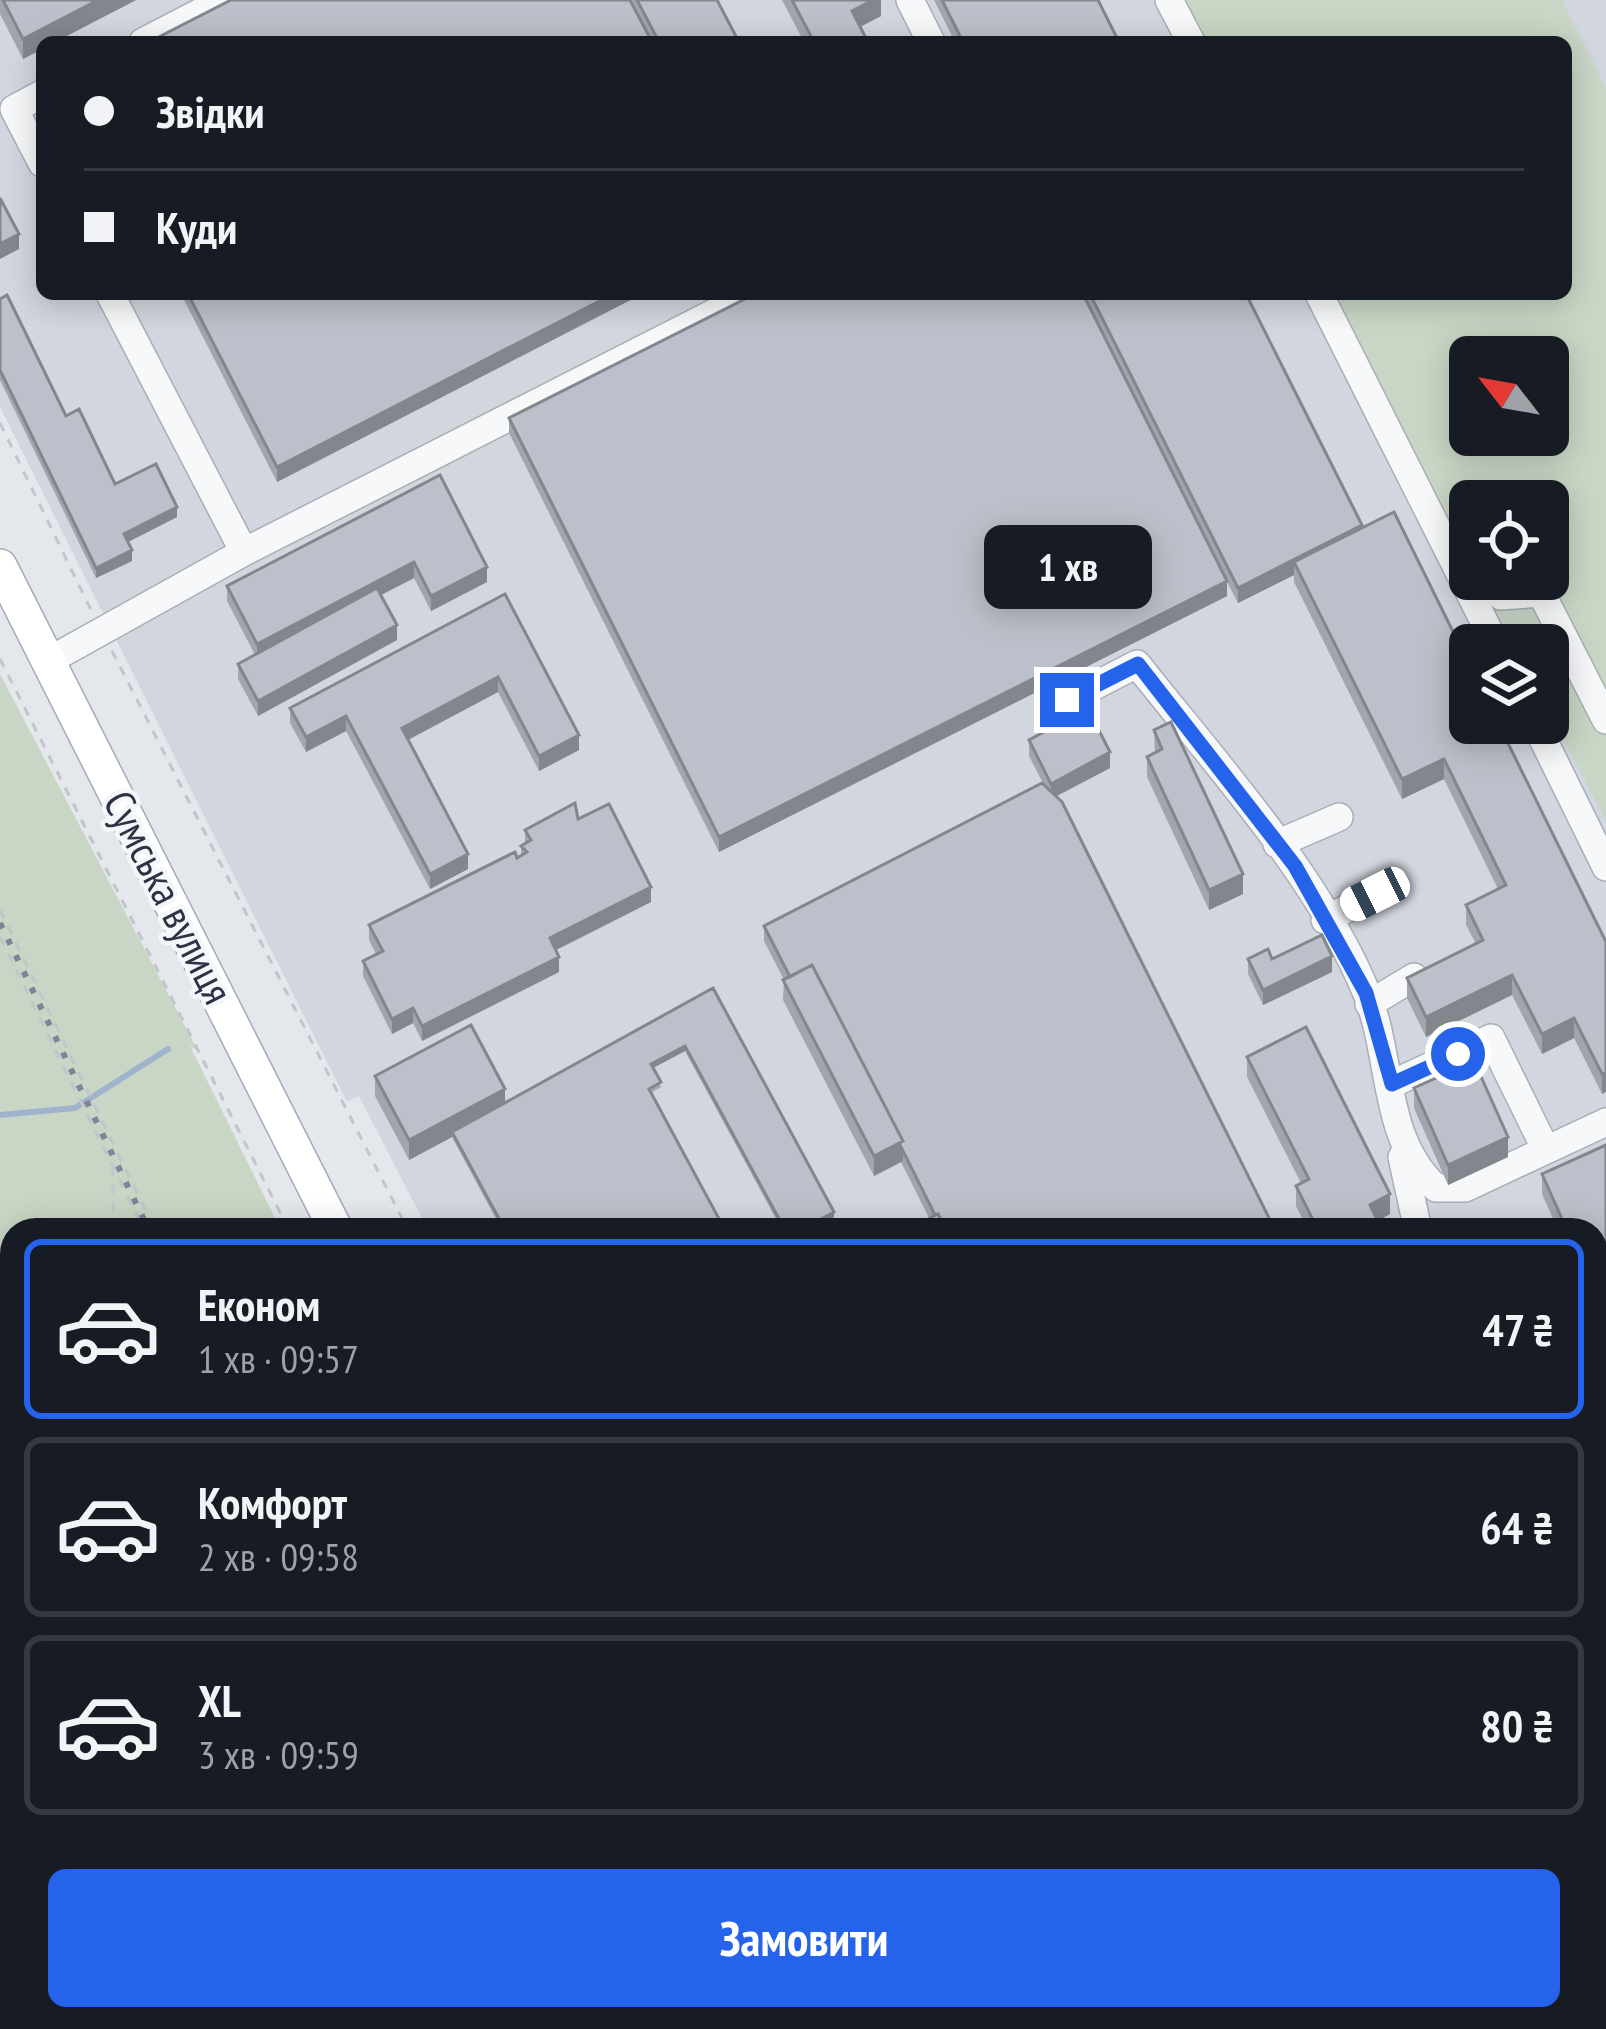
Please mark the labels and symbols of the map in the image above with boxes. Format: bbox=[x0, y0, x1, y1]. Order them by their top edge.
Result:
north arrow bbox=[1449, 336, 1569, 456]
callout: 1 хв bbox=[983, 526, 1151, 610]
route end bbox=[1040, 673, 1094, 727]
street label: Сумська вулиця bbox=[92, 781, 246, 1013]
car bbox=[1335, 862, 1415, 926]
route start bbox=[1431, 1027, 1485, 1081]

